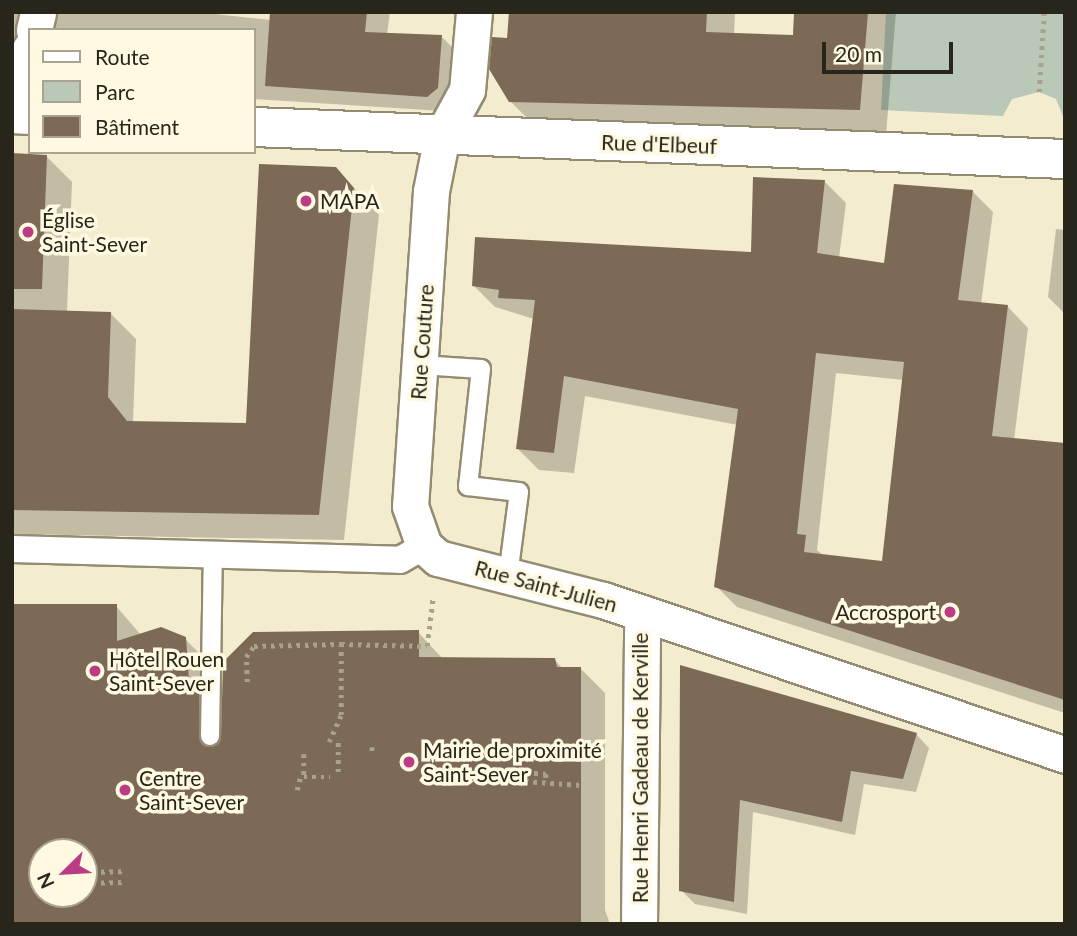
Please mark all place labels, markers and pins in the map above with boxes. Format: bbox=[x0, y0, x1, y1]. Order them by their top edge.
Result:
place label: MAPA bbox=[320, 188, 379, 214]
marker: MAPA bbox=[298, 193, 314, 209]
place label: Église Saint-Sever bbox=[42, 207, 147, 257]
marker: Église Saint-Sever bbox=[20, 224, 36, 240]
place label: Accrosport bbox=[835, 599, 936, 625]
marker: Accrosport bbox=[942, 604, 958, 620]
place label: Hôtel Rouen Saint-Sever bbox=[109, 646, 224, 696]
marker: Hôtel Rouen Saint-Sever bbox=[87, 663, 103, 679]
place label: Mairie de proximité Saint-Sever bbox=[423, 737, 602, 787]
marker: Mairie de proximité Saint-Sever bbox=[401, 754, 417, 770]
place label: Centre Saint-Sever bbox=[139, 765, 244, 815]
marker: Centre Saint-Sever bbox=[117, 782, 133, 798]

